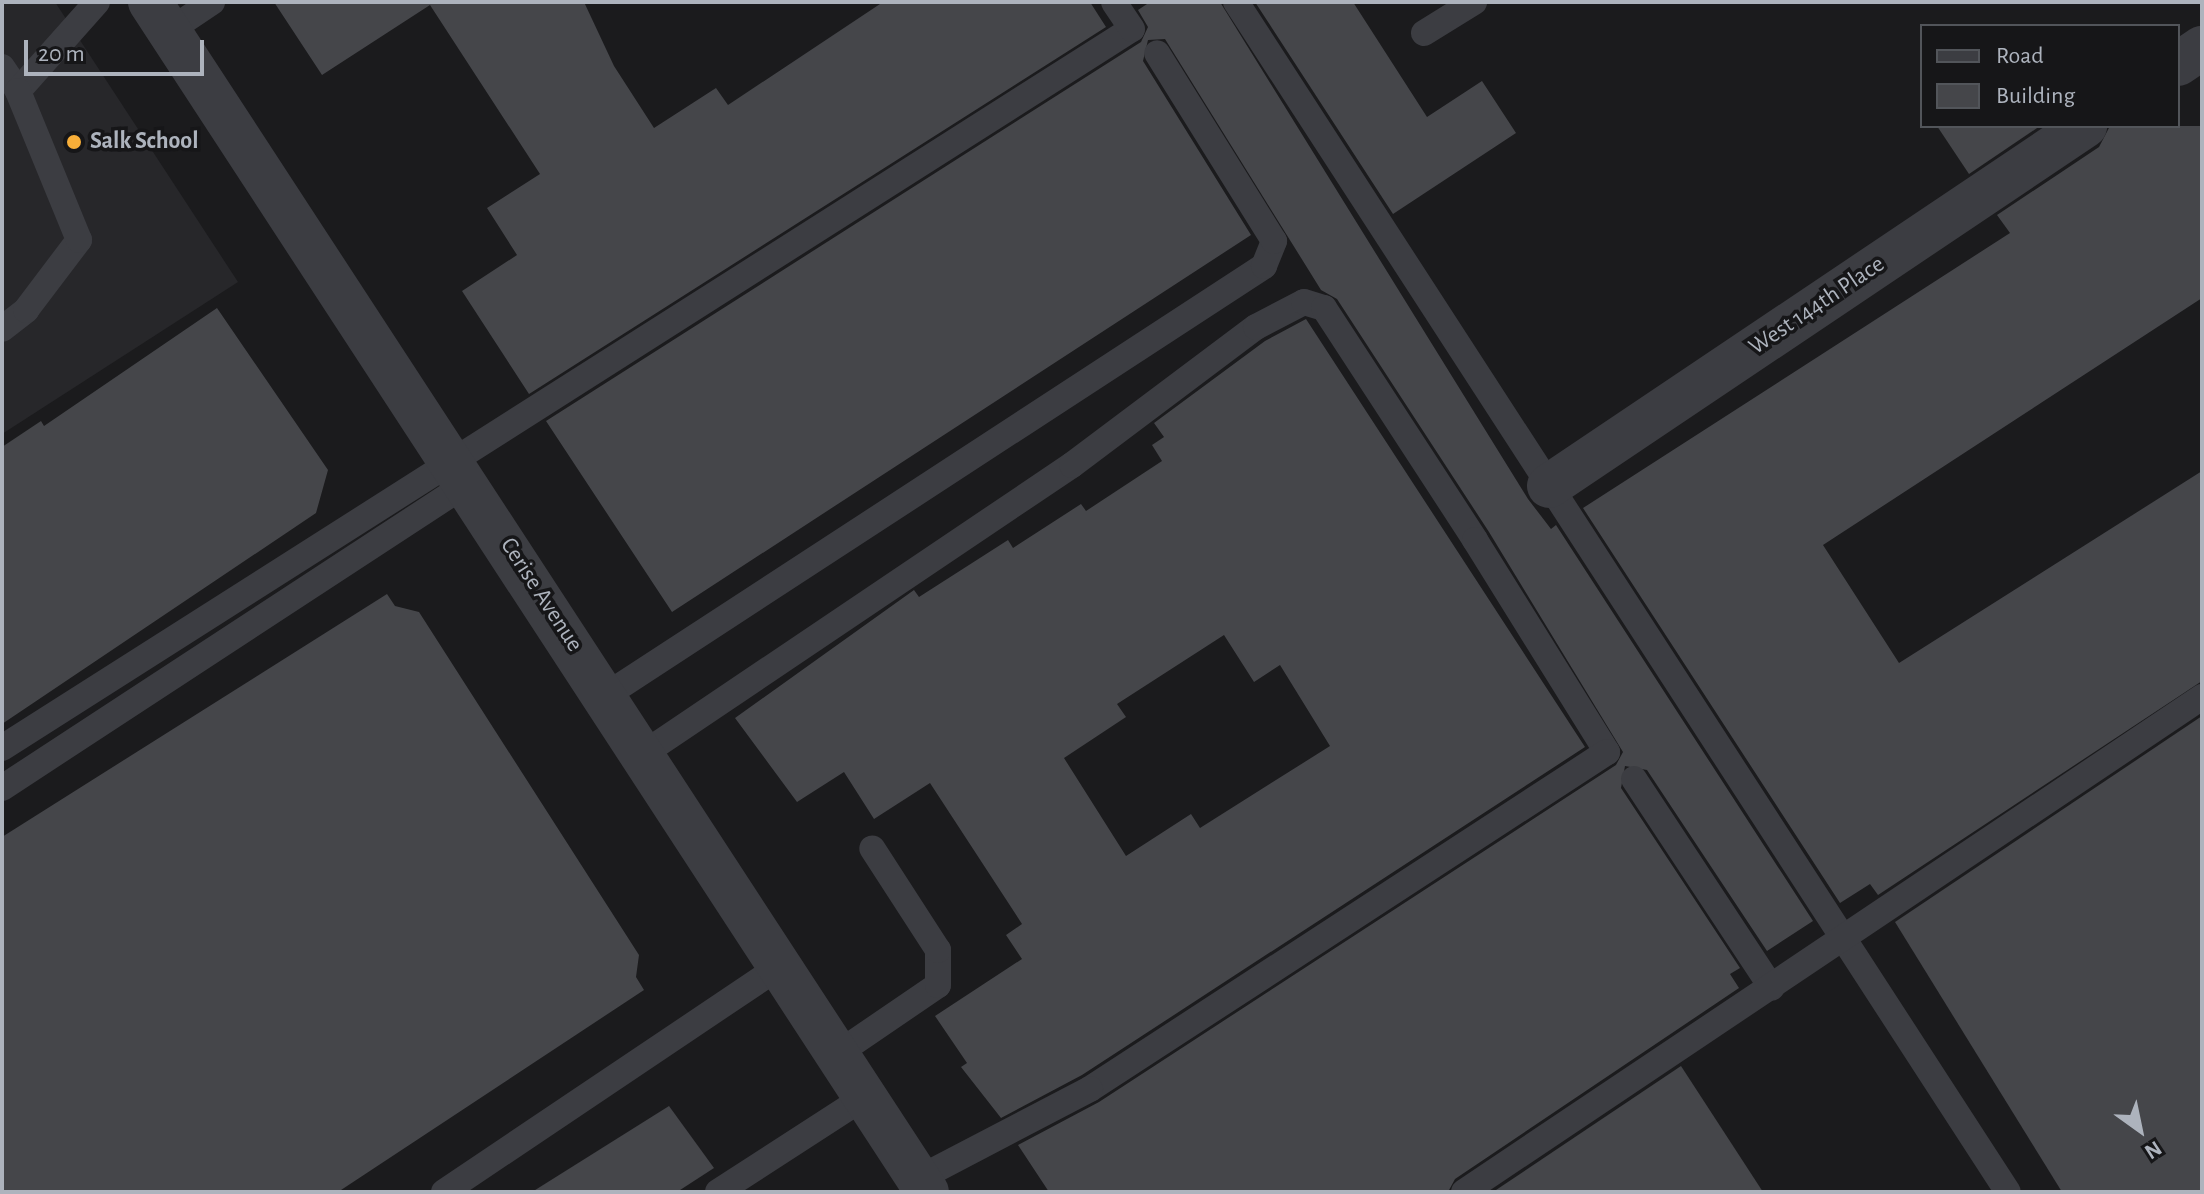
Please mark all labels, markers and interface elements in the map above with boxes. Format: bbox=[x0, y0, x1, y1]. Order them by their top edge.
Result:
scale bar bbox=[28, 24, 208, 74]
legend bbox=[1920, 24, 2180, 128]
text: 20 m bbox=[38, 42, 85, 66]
text: Road bbox=[1996, 44, 2044, 68]
text: Building bbox=[1996, 84, 2075, 108]
place label: Salk School bbox=[90, 128, 198, 156]
marker: Salk School bbox=[65, 133, 83, 151]
street label: West 144th Place bbox=[1744, 250, 1890, 362]
street label: Cerise Avenue bbox=[493, 532, 589, 658]
north arrow bbox=[2100, 1090, 2180, 1170]
text: N bbox=[2141, 1137, 2165, 1164]

